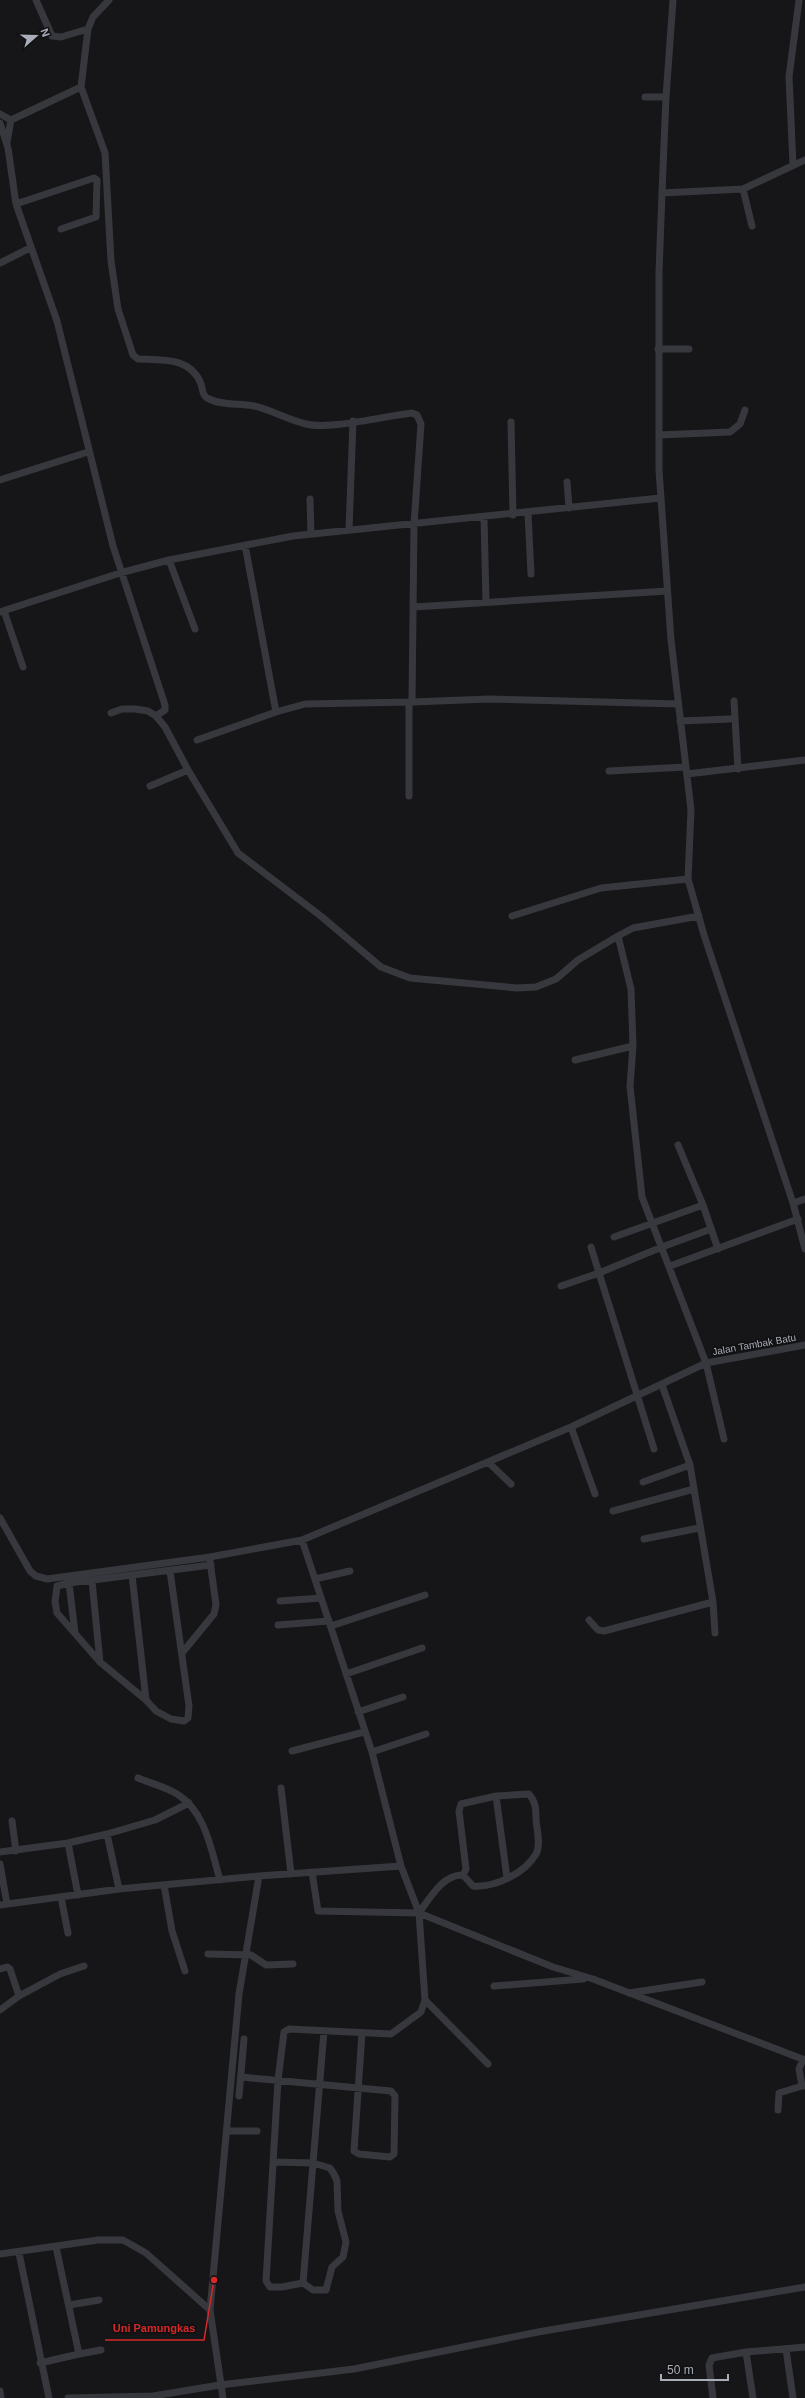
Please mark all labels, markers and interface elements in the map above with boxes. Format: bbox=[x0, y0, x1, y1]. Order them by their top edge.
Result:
north arrow bbox=[16, 16, 56, 56]
text: N bbox=[38, 27, 52, 38]
street label: Jalan Tambak Batu bbox=[711, 1332, 797, 1357]
callout: Uni Pamungkas bbox=[105, 2317, 204, 2340]
text: Uni Pamungkas bbox=[113, 2322, 195, 2334]
scale bar bbox=[661, 2356, 728, 2382]
text: 50 m bbox=[667, 2363, 694, 2377]

